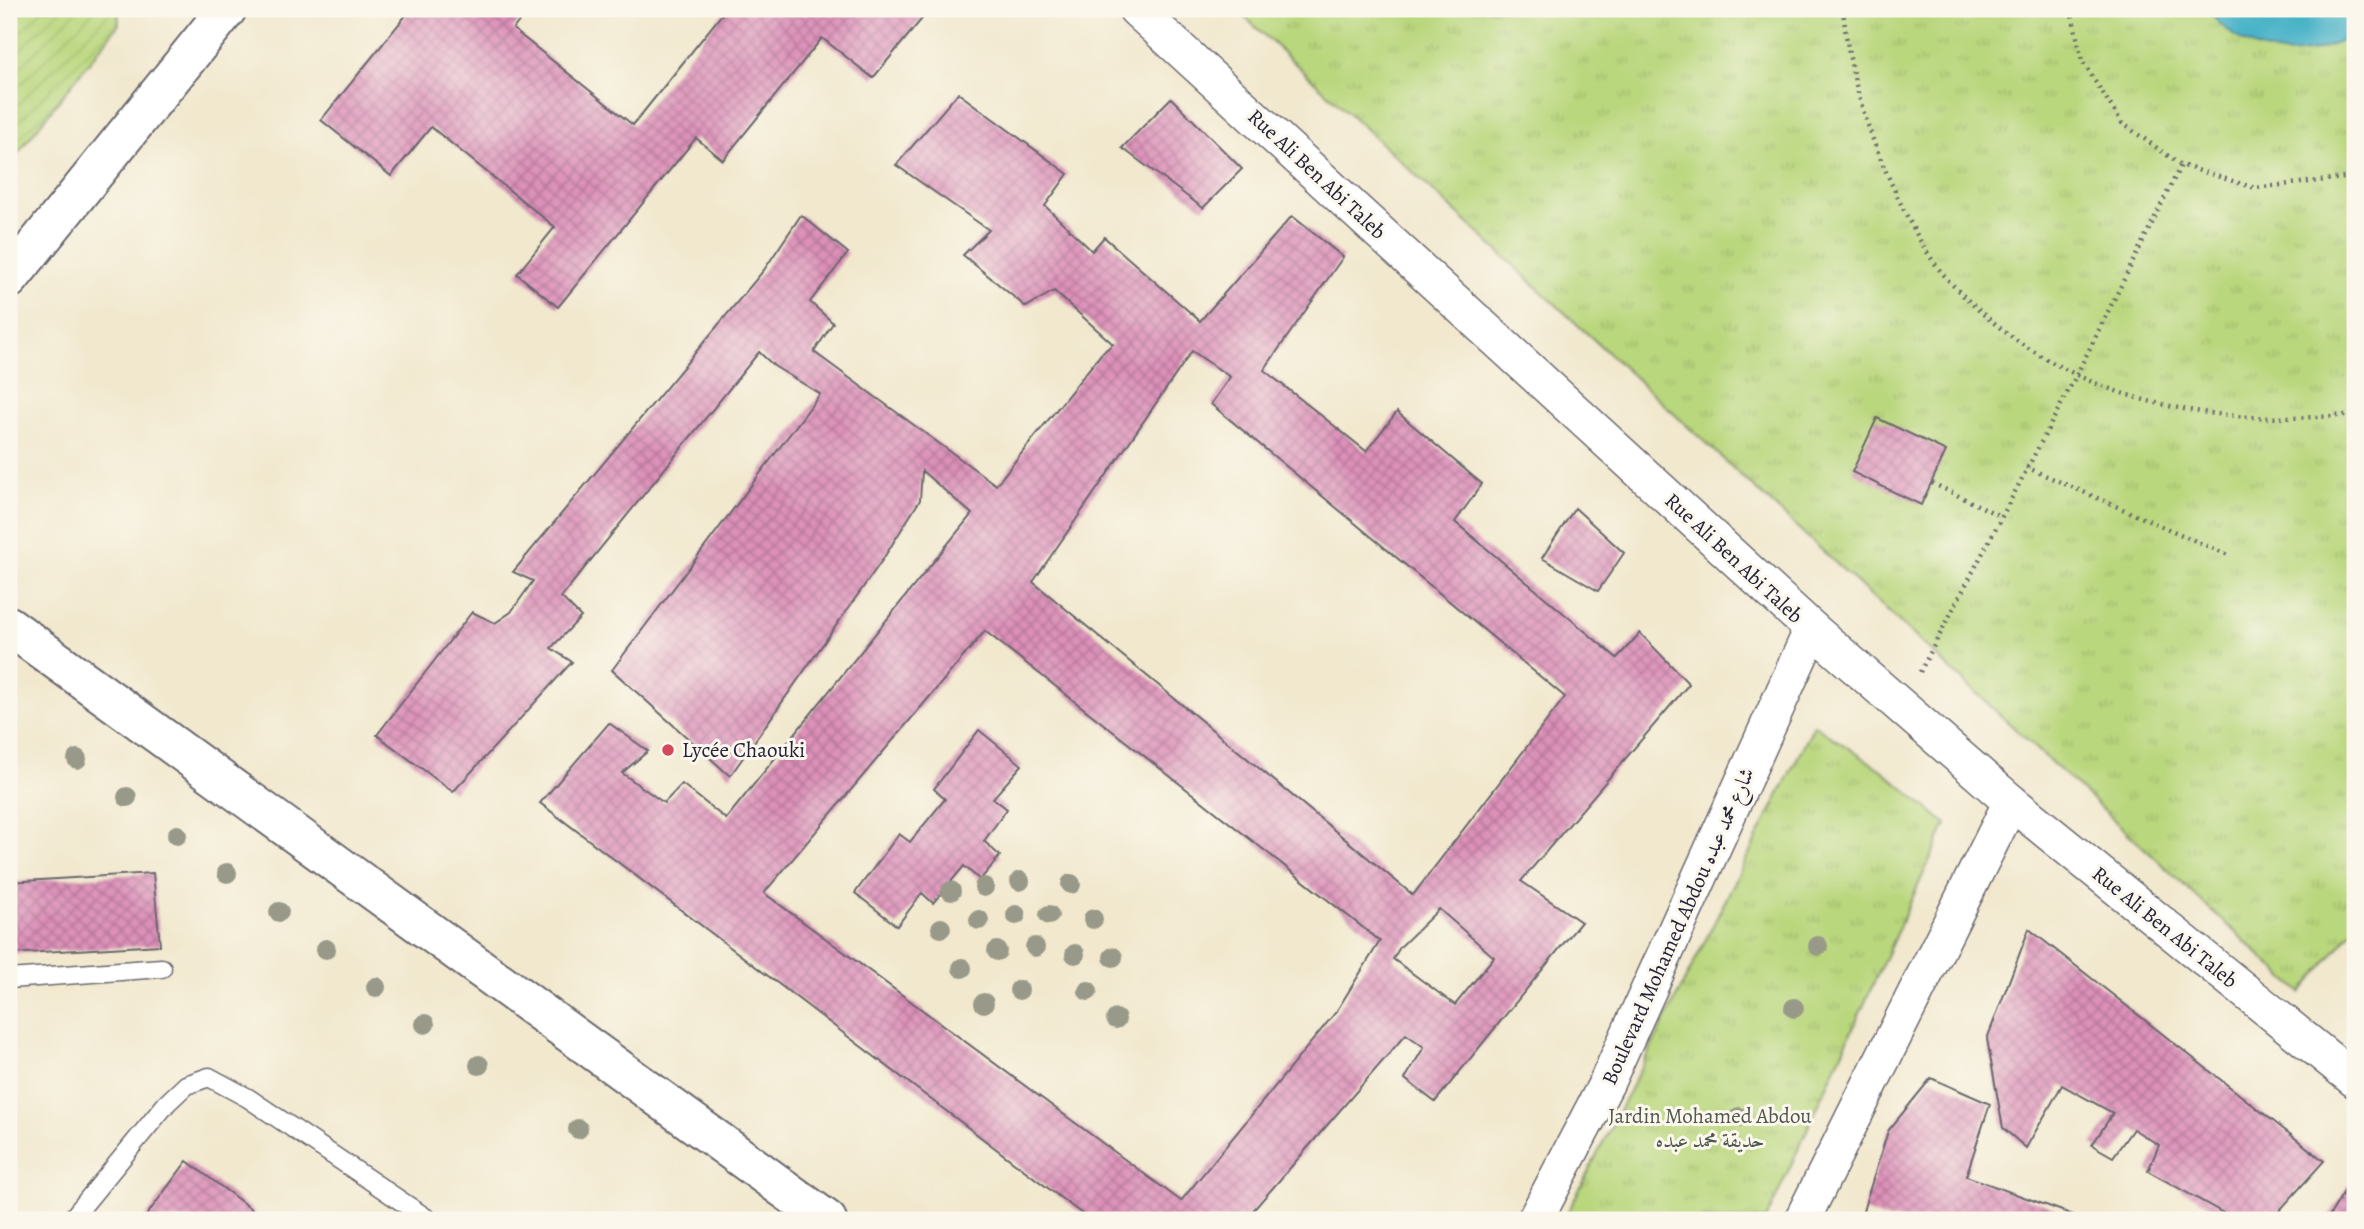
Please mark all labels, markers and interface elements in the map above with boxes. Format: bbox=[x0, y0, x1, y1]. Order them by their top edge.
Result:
street label: Rue Ali Ben Abi Taleb bbox=[1242, 103, 1392, 245]
street label: Rue Ali Ben Abi Taleb bbox=[1659, 487, 1809, 629]
place label: Lycée Chaouki bbox=[682, 736, 805, 764]
marker: Lycée Chaouki bbox=[660, 742, 676, 758]
street label: Boulevard Mohamed Abdou شارع محمد عبده bbox=[1595, 763, 1764, 1091]
street label: Rue Ali Ben Abi Taleb bbox=[2086, 860, 2244, 994]
park label: Jardin Mohamed Abdou حديقة محمد عبده bbox=[1608, 1102, 1812, 1154]

